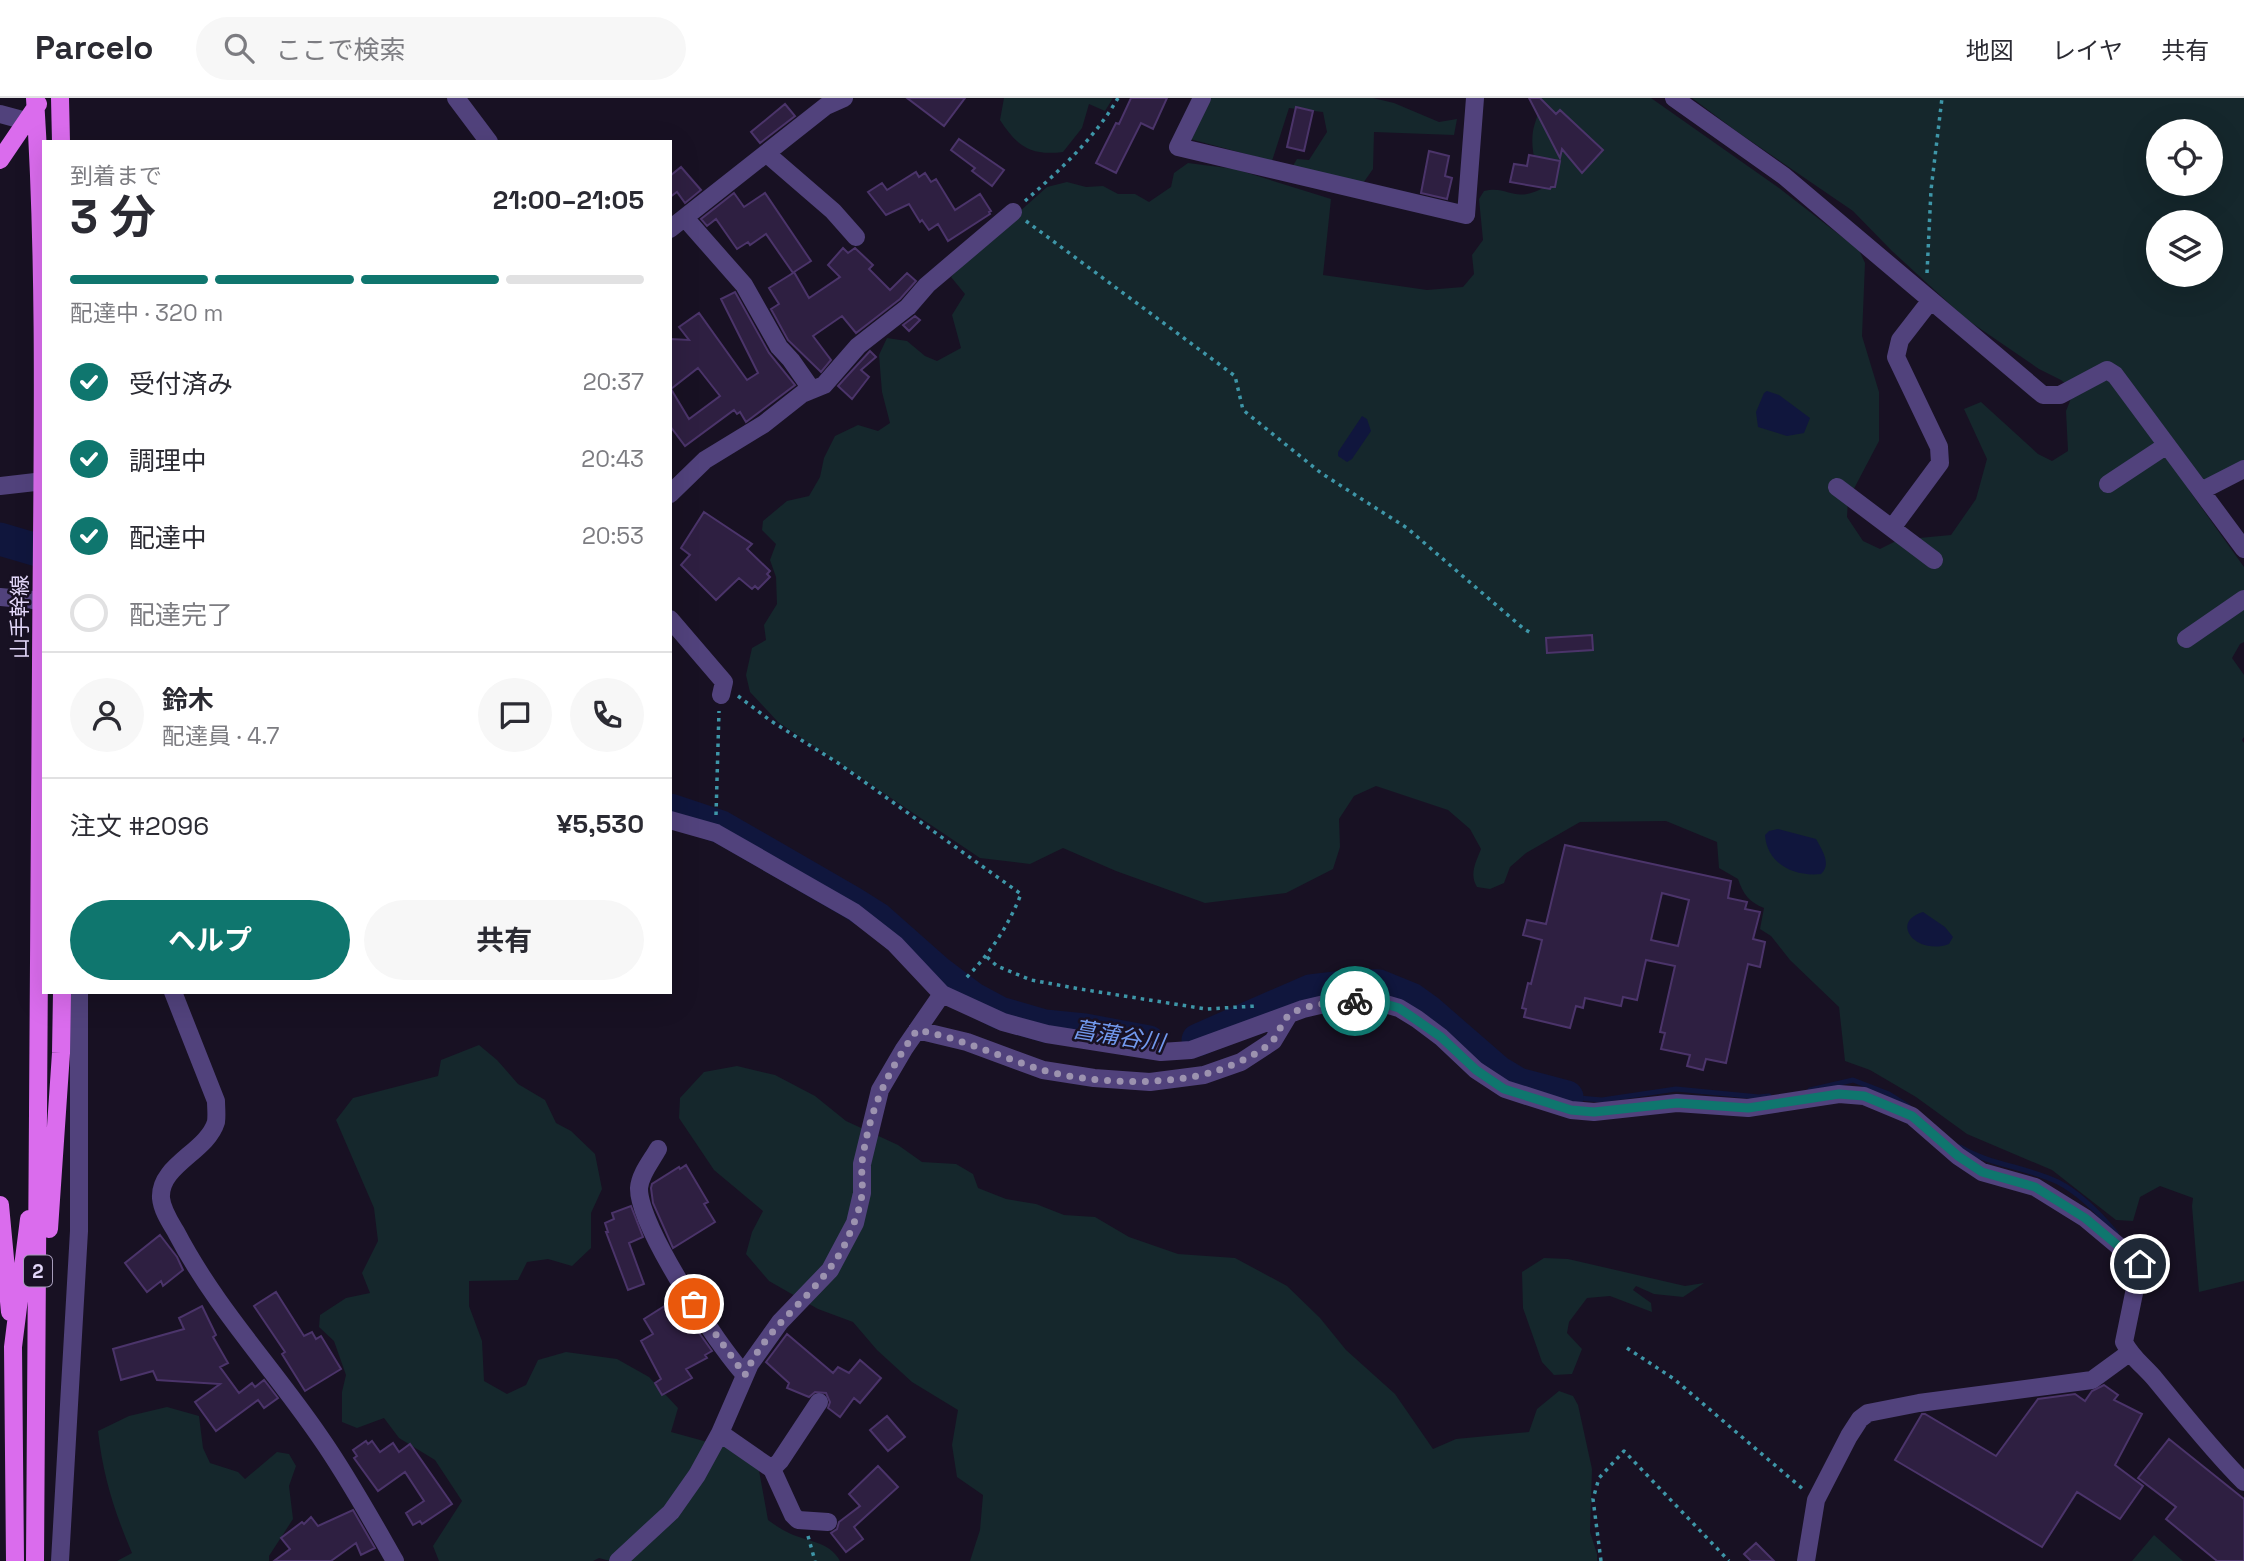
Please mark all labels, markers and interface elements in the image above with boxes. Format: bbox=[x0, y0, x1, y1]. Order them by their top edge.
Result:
search box bbox=[196, 17, 686, 80]
text: Parcelo bbox=[35, 27, 154, 69]
icon: search bbox=[220, 29, 258, 67]
text: ここで検索 bbox=[276, 33, 406, 67]
text: 地図 bbox=[1966, 35, 2014, 66]
text: レイヤ bbox=[2052, 35, 2123, 66]
text: 共有 bbox=[2161, 35, 2209, 66]
map controls bbox=[2146, 119, 2223, 287]
button: locate bbox=[2146, 119, 2223, 196]
text: 到着まで bbox=[70, 161, 162, 191]
text: 21:00–21:05 bbox=[493, 183, 644, 217]
text: 3 分 bbox=[70, 188, 156, 246]
button: layers bbox=[2146, 210, 2223, 287]
text: 配達中 · 320 m bbox=[70, 298, 223, 328]
icon: check bbox=[70, 363, 108, 401]
text: 受付済み bbox=[129, 367, 233, 401]
text: 20:37 bbox=[583, 367, 644, 397]
icon: check bbox=[70, 440, 108, 478]
text: 調理中 bbox=[129, 444, 207, 478]
text: 20:43 bbox=[581, 444, 644, 474]
icon: check bbox=[70, 517, 108, 555]
text: 配達中 bbox=[129, 521, 207, 555]
text: 20:53 bbox=[582, 521, 644, 551]
street label: 山手幹線 bbox=[6, 575, 33, 659]
text: 配達完了 bbox=[129, 598, 233, 632]
button: person bbox=[70, 678, 144, 752]
button: chat bbox=[478, 678, 552, 752]
button: phone bbox=[570, 678, 644, 752]
text: 鈴木 bbox=[162, 683, 214, 717]
text: 配達員 · 4.7 bbox=[162, 721, 279, 751]
text: ¥5,530 bbox=[556, 807, 644, 841]
text: 注文 #2096 bbox=[70, 809, 209, 843]
button: ヘルプ bbox=[70, 900, 350, 980]
button: 共有 bbox=[364, 900, 644, 980]
courier bbox=[1320, 966, 1390, 1036]
icon: bike bbox=[1336, 982, 1374, 1020]
water label: 菖蒲谷川 bbox=[1071, 1014, 1170, 1058]
pin bbox=[2110, 1234, 2170, 1294]
icon: home bbox=[2121, 1245, 2159, 1283]
road number: 2 bbox=[24, 1256, 52, 1287]
pin bbox=[664, 1274, 724, 1334]
icon: bag bbox=[675, 1285, 713, 1323]

